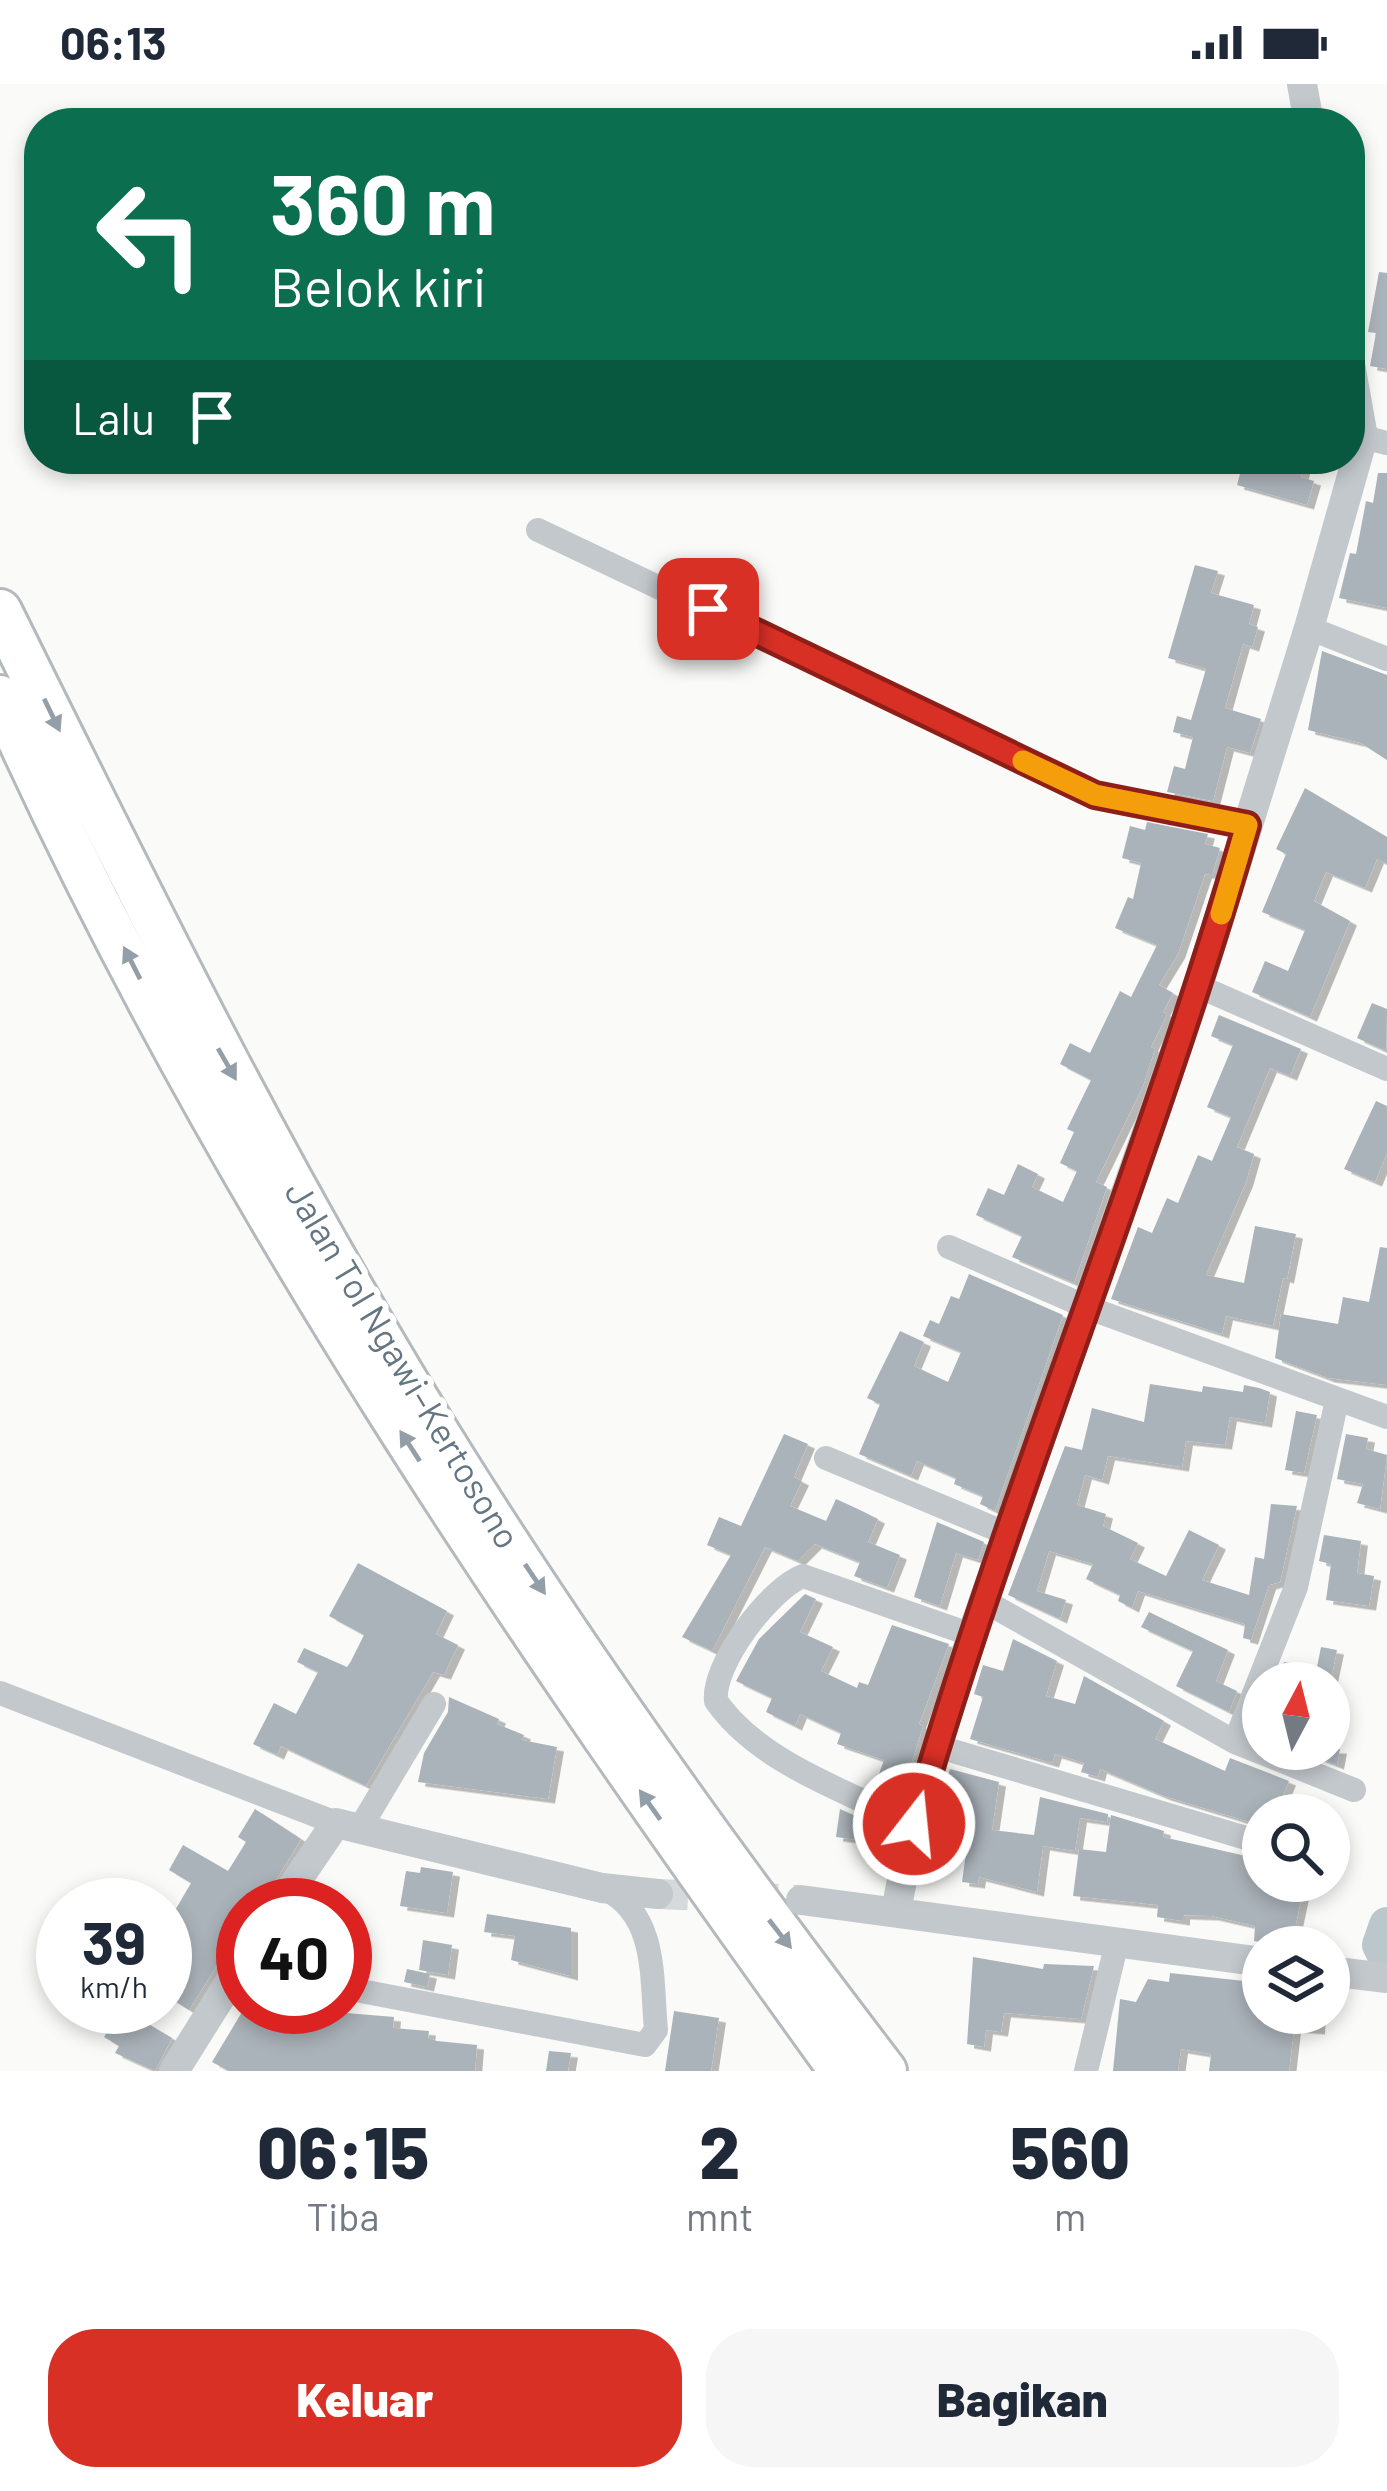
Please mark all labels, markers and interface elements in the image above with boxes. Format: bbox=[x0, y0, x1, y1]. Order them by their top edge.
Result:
text: 06:13 bbox=[60, 15, 166, 69]
text: 360 m bbox=[270, 151, 495, 252]
icon: left bbox=[72, 156, 228, 312]
text: Belok kiri bbox=[270, 253, 487, 318]
icon: arrive bbox=[179, 384, 245, 450]
text: Lalu bbox=[72, 390, 155, 444]
pin bbox=[657, 558, 759, 660]
icon: arrive bbox=[675, 576, 741, 642]
one-way arrow bbox=[41, 698, 61, 733]
one-way arrow bbox=[122, 945, 143, 980]
one-way arrow bbox=[215, 1047, 236, 1081]
street label: Jalan Tol Ngawi–Kertosono bbox=[277, 1173, 531, 1555]
one-way arrow bbox=[400, 1429, 422, 1462]
one-way arrow bbox=[523, 1562, 545, 1595]
north arrow bbox=[1242, 1662, 1350, 1770]
map controls bbox=[1242, 1662, 1350, 2034]
position arrow bbox=[851, 1761, 977, 1887]
one-way arrow bbox=[639, 1789, 662, 1821]
button: search bbox=[1242, 1794, 1350, 1902]
speed limit sign: 40 bbox=[216, 1878, 372, 2034]
text: 39 bbox=[82, 1905, 146, 1977]
one-way arrow bbox=[767, 1918, 792, 1950]
button: layers bbox=[1242, 1926, 1350, 2034]
text: km/h bbox=[80, 1968, 148, 2004]
text: 06:15 bbox=[257, 2107, 429, 2193]
text: 2 bbox=[699, 2107, 740, 2193]
text: 560 bbox=[1010, 2107, 1130, 2193]
text: Tiba bbox=[307, 2192, 379, 2239]
text: mnt bbox=[686, 2192, 753, 2239]
text: m bbox=[1054, 2192, 1086, 2239]
button: Keluar bbox=[48, 2329, 682, 2467]
button: Bagikan bbox=[706, 2329, 1339, 2467]

